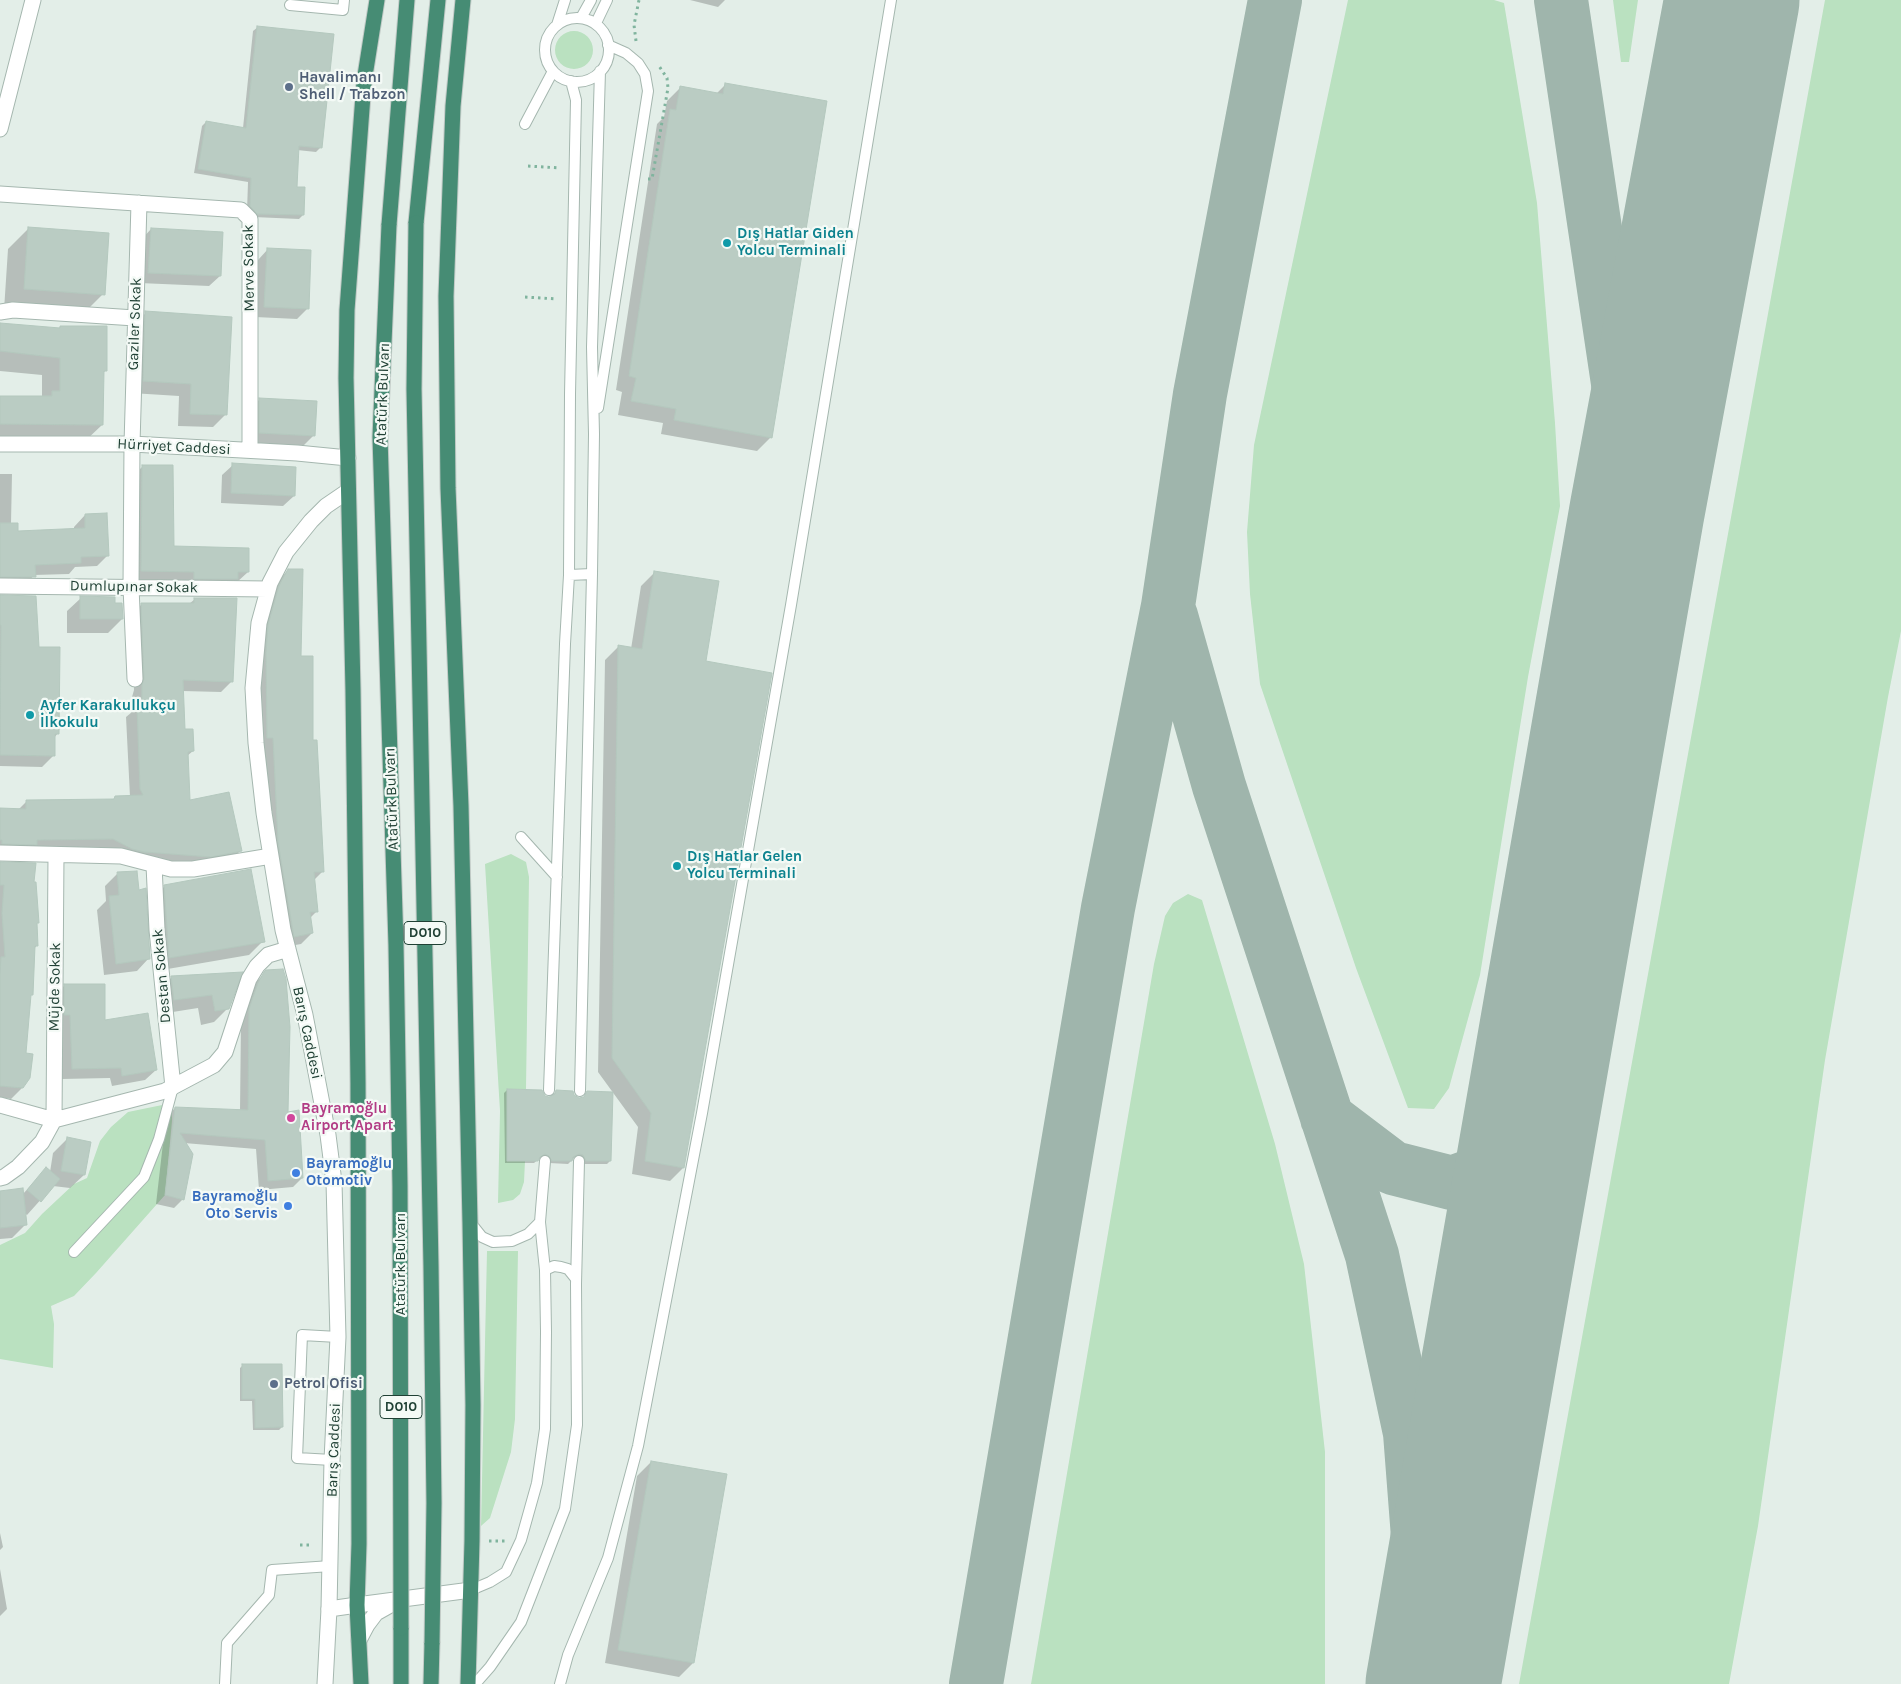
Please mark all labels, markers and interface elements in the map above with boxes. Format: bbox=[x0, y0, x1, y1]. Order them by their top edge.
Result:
place label: Havalimanı Shell / Trabzon bbox=[299, 69, 405, 104]
marker: Havalimanı Shell / Trabzon bbox=[283, 81, 295, 93]
street label: Merve Sokak bbox=[239, 224, 259, 312]
place label: Dış Hatlar Giden Yolcu Terminali bbox=[737, 225, 854, 260]
marker: Dış Hatlar Giden Yolcu Terminali bbox=[721, 237, 733, 249]
street label: Gaziler Sokak bbox=[124, 277, 146, 371]
street label: Atatürk Bulvarı bbox=[372, 342, 394, 446]
street label: Hürriyet Caddesi bbox=[117, 435, 231, 459]
street label: Dumlupınar Sokak bbox=[70, 577, 198, 597]
place label: Ayfer Karakullukçu İlkokulu bbox=[40, 697, 176, 732]
marker: Ayfer Karakullukçu İlkokulu bbox=[24, 709, 36, 721]
street label: Atatürk Bulvarı bbox=[381, 747, 403, 851]
place label: Dış Hatlar Gelen Yolcu Terminali bbox=[687, 848, 802, 883]
marker: Dış Hatlar Gelen Yolcu Terminali bbox=[671, 860, 683, 872]
road number: D010 bbox=[404, 921, 446, 944]
street label: Destan Sokak bbox=[149, 928, 175, 1024]
street label: Müjde Sokak bbox=[45, 942, 65, 1032]
street label: Barış Caddesi bbox=[288, 985, 326, 1081]
place label: Bayramoğlu Airport Apart bbox=[301, 1100, 394, 1135]
marker: Bayramoğlu Airport Apart bbox=[285, 1112, 297, 1124]
place label: Bayramoğlu Otomotiv bbox=[306, 1155, 392, 1190]
marker: Bayramoğlu Otomotiv bbox=[290, 1167, 302, 1179]
place label: Bayramoğlu Oto Servis bbox=[192, 1188, 278, 1223]
marker: Bayramoğlu Oto Servis bbox=[282, 1200, 294, 1212]
street label: Atatürk Bulvarı bbox=[392, 1213, 410, 1315]
place label: Petrol Ofisi bbox=[284, 1375, 363, 1393]
marker: Petrol Ofisi bbox=[268, 1378, 280, 1390]
road number: D010 bbox=[380, 1395, 422, 1418]
street label: Barış Caddesi bbox=[323, 1403, 345, 1497]

